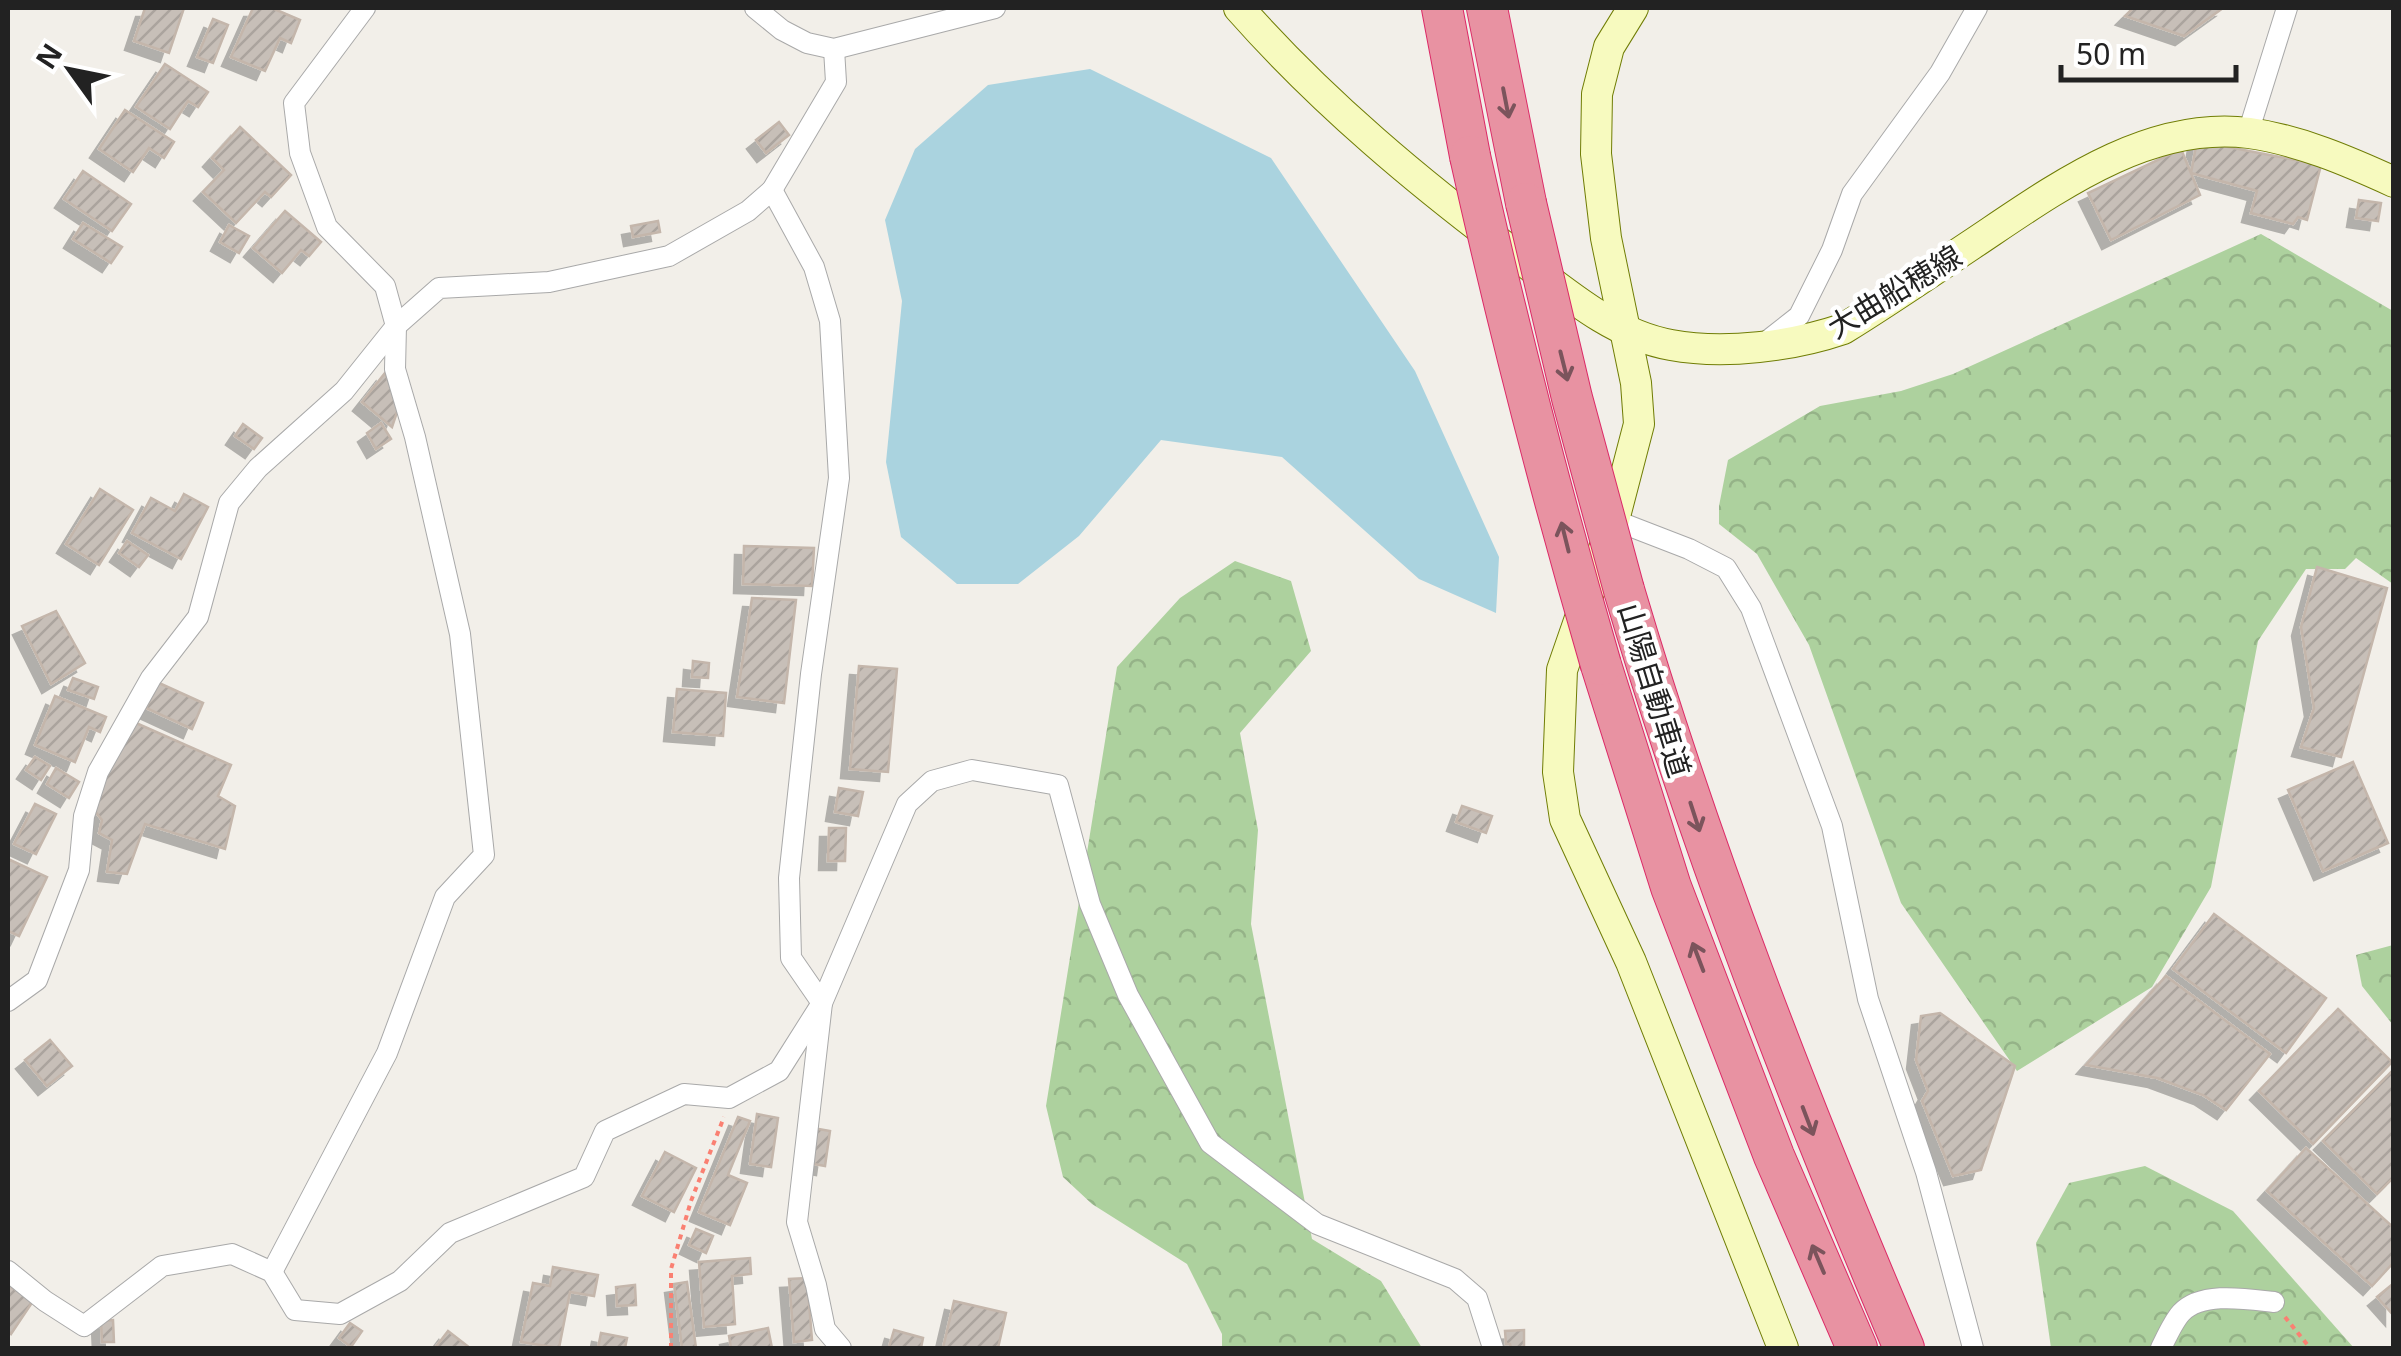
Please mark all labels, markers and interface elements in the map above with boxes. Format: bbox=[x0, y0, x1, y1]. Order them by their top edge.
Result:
north arrow bbox=[20, 20, 120, 120]
scale bar bbox=[2061, 20, 2236, 82]
text: 50 m bbox=[2076, 33, 2146, 74]
text: N bbox=[26, 36, 70, 76]
one-way arrow bbox=[1497, 86, 1516, 119]
street label: 大曲船穂線 bbox=[1819, 235, 1969, 347]
one-way arrow bbox=[1556, 349, 1574, 381]
one-way arrow bbox=[1554, 522, 1573, 553]
street label: 山陽自動車道 bbox=[1609, 598, 1701, 782]
one-way arrow bbox=[1688, 800, 1706, 832]
one-way arrow bbox=[1688, 942, 1706, 973]
one-way arrow bbox=[1800, 1106, 1818, 1136]
one-way arrow bbox=[1808, 1244, 1826, 1275]

